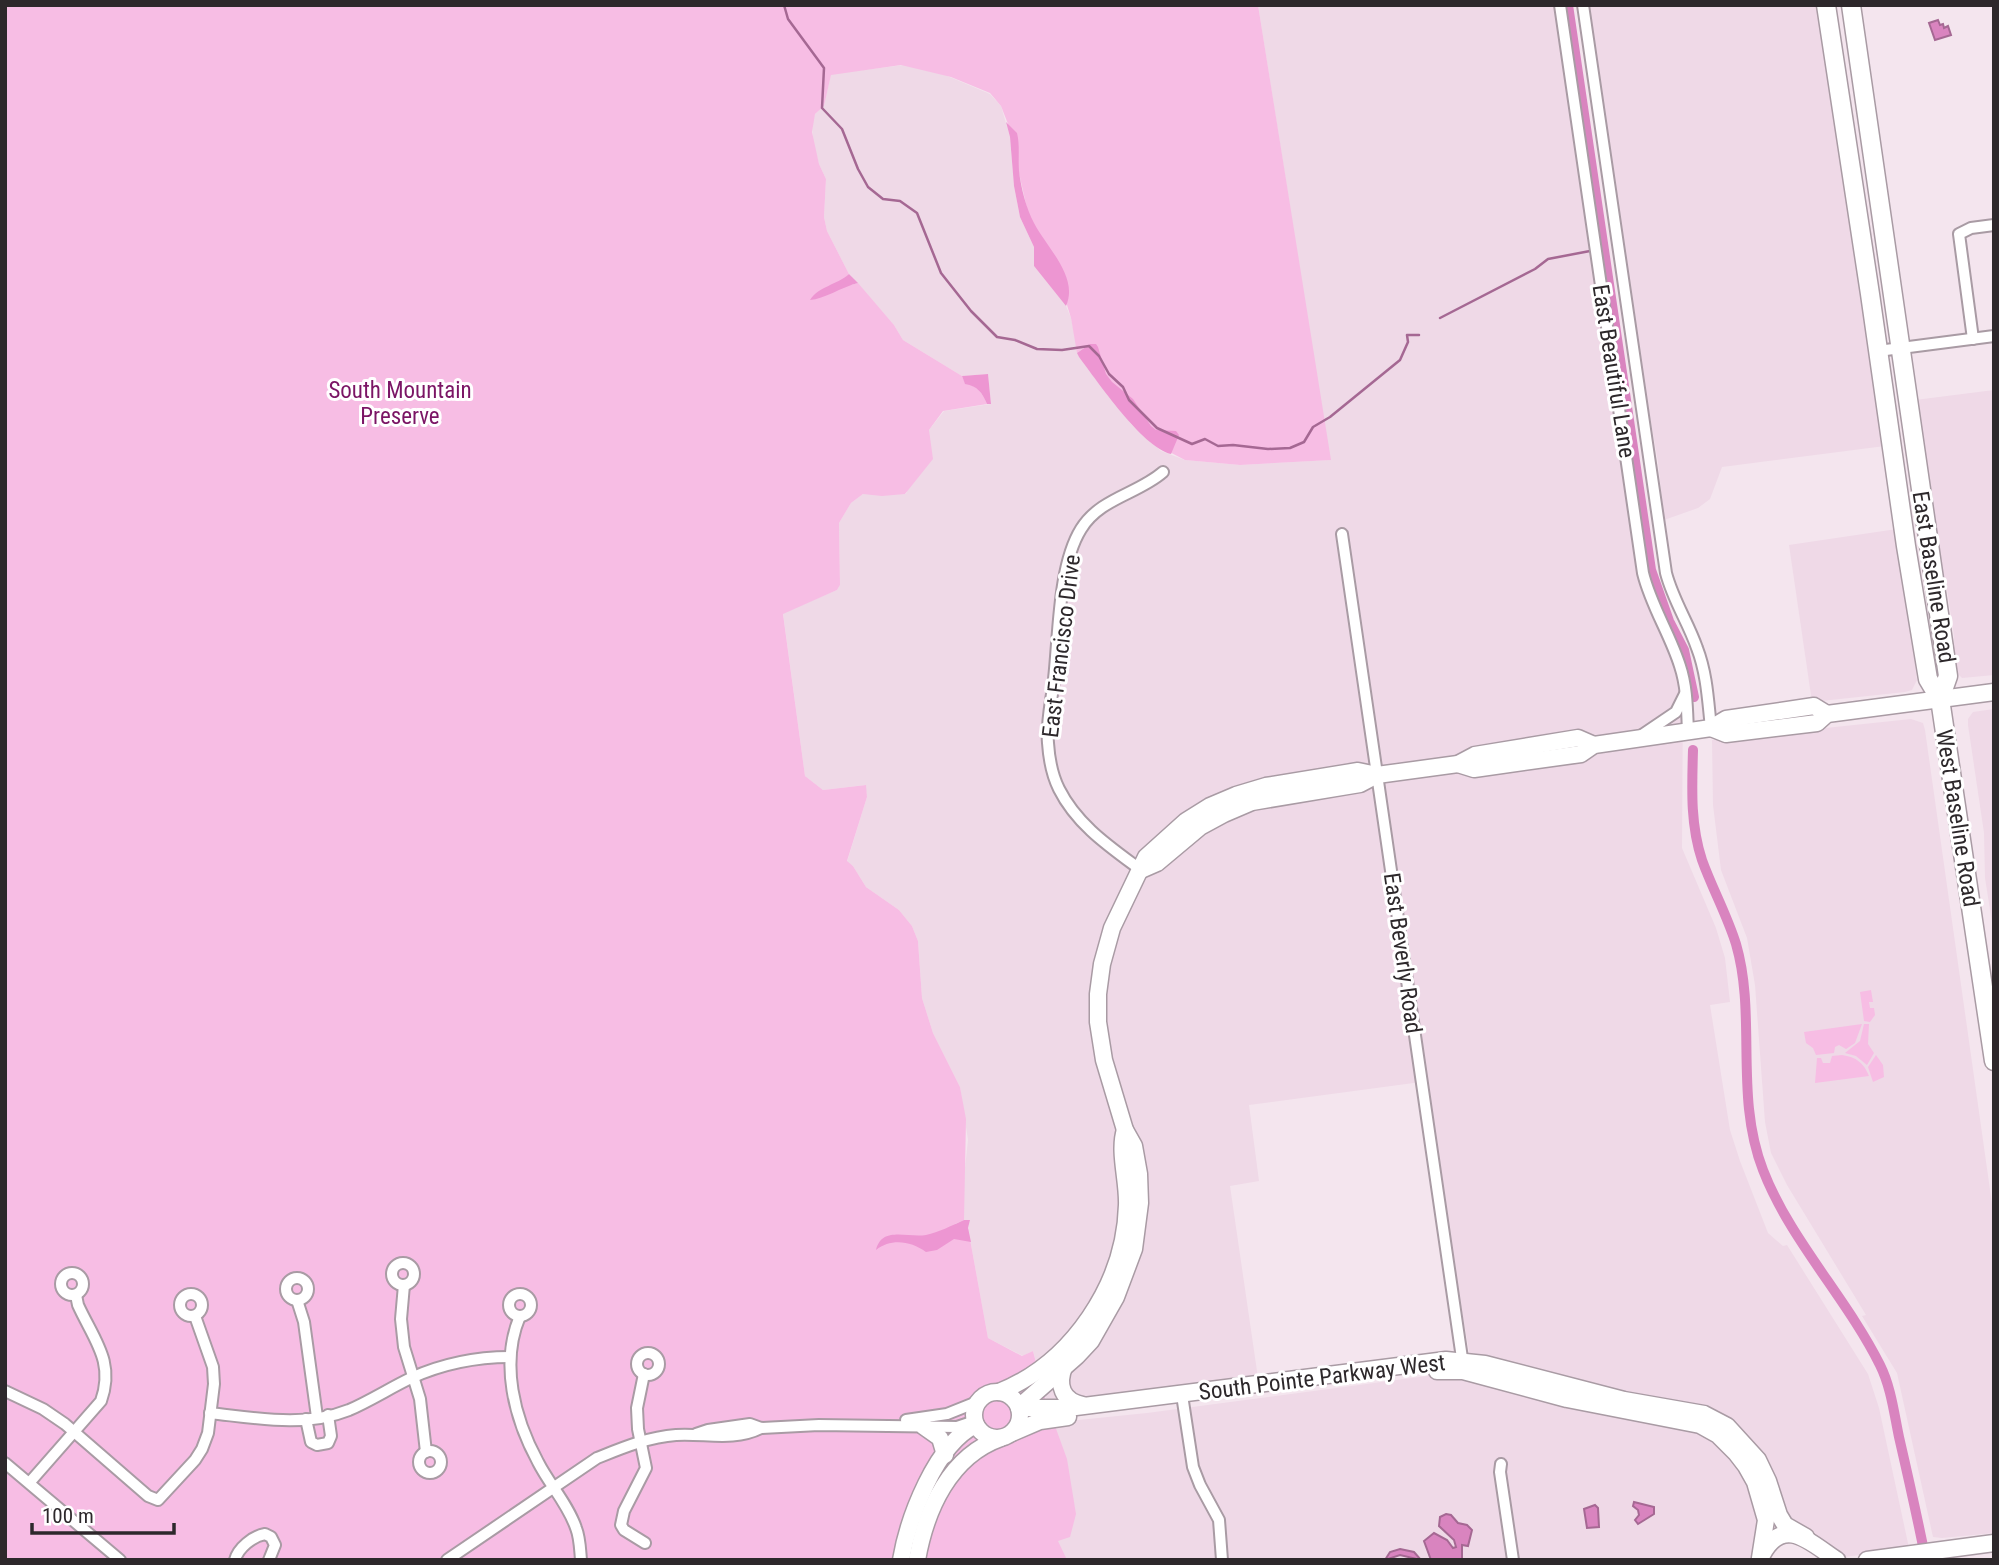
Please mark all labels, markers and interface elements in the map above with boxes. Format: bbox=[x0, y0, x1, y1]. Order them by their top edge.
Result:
street label: East Beautiful Lane bbox=[1586, 282, 1641, 460]
park label: South Mountain Preserve bbox=[328, 377, 472, 430]
street label: East Baseline Road bbox=[1907, 489, 1960, 665]
street label: East Francisco Drive bbox=[1037, 553, 1086, 739]
street label: West Baseline Road bbox=[1930, 727, 1985, 909]
street label: East Beverly Road bbox=[1378, 871, 1427, 1035]
street label: South Pointe Parkway West bbox=[1197, 1349, 1447, 1406]
scale bar bbox=[32, 1492, 173, 1536]
text: 100 m bbox=[42, 1504, 94, 1528]

